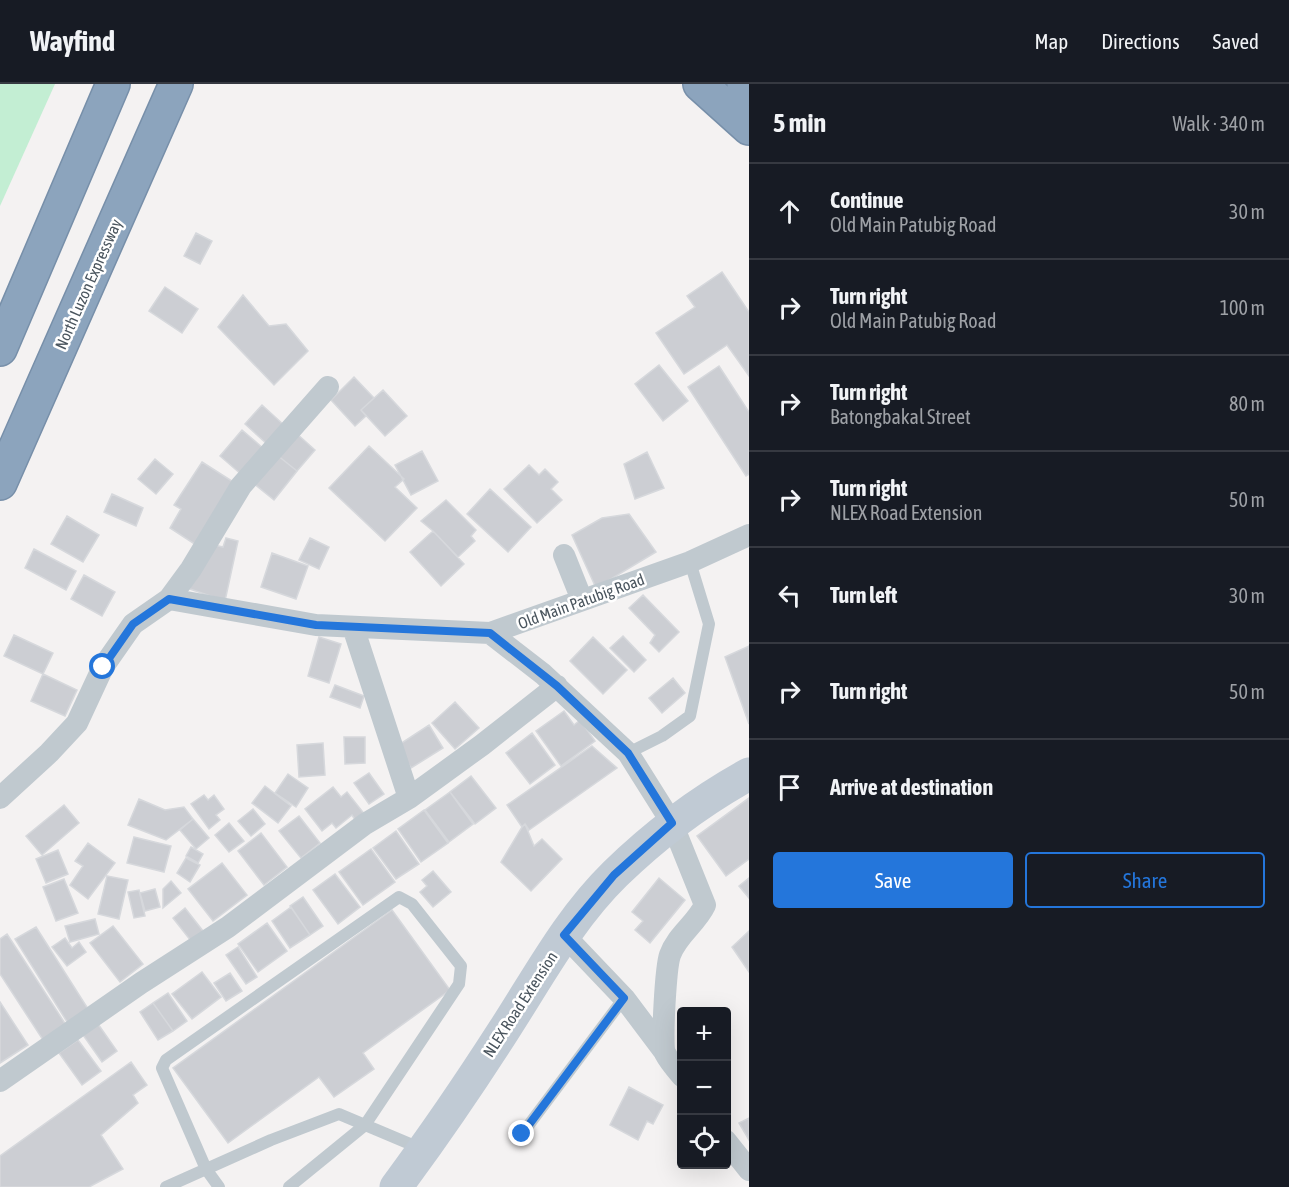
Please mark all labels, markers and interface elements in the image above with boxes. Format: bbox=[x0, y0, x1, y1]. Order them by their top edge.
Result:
text: Wayfind bbox=[30, 25, 115, 57]
text: Map bbox=[1034, 29, 1068, 53]
text: Directions bbox=[1101, 29, 1180, 53]
text: Saved bbox=[1213, 29, 1259, 53]
text: 5 min bbox=[773, 108, 826, 138]
text: Walk · 340 m bbox=[1173, 112, 1265, 135]
text: Continue bbox=[830, 187, 904, 213]
icon: ahead bbox=[773, 195, 806, 228]
text: 30 m bbox=[1229, 200, 1265, 223]
text: Old Main Patubig Road bbox=[830, 213, 996, 236]
street label: North Luzon Expressway bbox=[51, 216, 126, 352]
text: Turn right bbox=[830, 283, 907, 309]
icon: right bbox=[773, 291, 806, 324]
text: 100 m bbox=[1220, 296, 1265, 319]
text: Old Main Patubig Road bbox=[830, 309, 996, 332]
text: Turn right bbox=[830, 379, 907, 405]
icon: right bbox=[773, 387, 806, 420]
text: 80 m bbox=[1229, 392, 1265, 415]
text: Batongbakal Street bbox=[830, 405, 971, 428]
text: Turn right bbox=[830, 475, 907, 501]
icon: right bbox=[773, 483, 806, 516]
text: 50 m bbox=[1229, 488, 1265, 511]
text: NLEX Road Extension bbox=[830, 501, 982, 524]
street label: Old Main Patubig Road bbox=[515, 570, 647, 633]
icon: left bbox=[773, 579, 806, 612]
text: Turn left bbox=[830, 582, 897, 608]
text: 30 m bbox=[1229, 584, 1265, 607]
route start bbox=[89, 653, 115, 679]
icon: right bbox=[773, 675, 806, 708]
text: Turn right bbox=[830, 678, 907, 704]
text: 50 m bbox=[1229, 680, 1265, 703]
icon: arrive bbox=[773, 771, 806, 804]
text: Arrive at destination bbox=[830, 774, 993, 800]
button: Save bbox=[773, 852, 1013, 908]
button: Share bbox=[1025, 852, 1265, 908]
street label: NLEX Road Extension bbox=[479, 948, 561, 1060]
map controls bbox=[677, 1007, 731, 1169]
button: + bbox=[677, 1007, 731, 1061]
button: − bbox=[677, 1061, 731, 1115]
button: locate bbox=[677, 1115, 731, 1169]
route end bbox=[508, 1120, 534, 1146]

